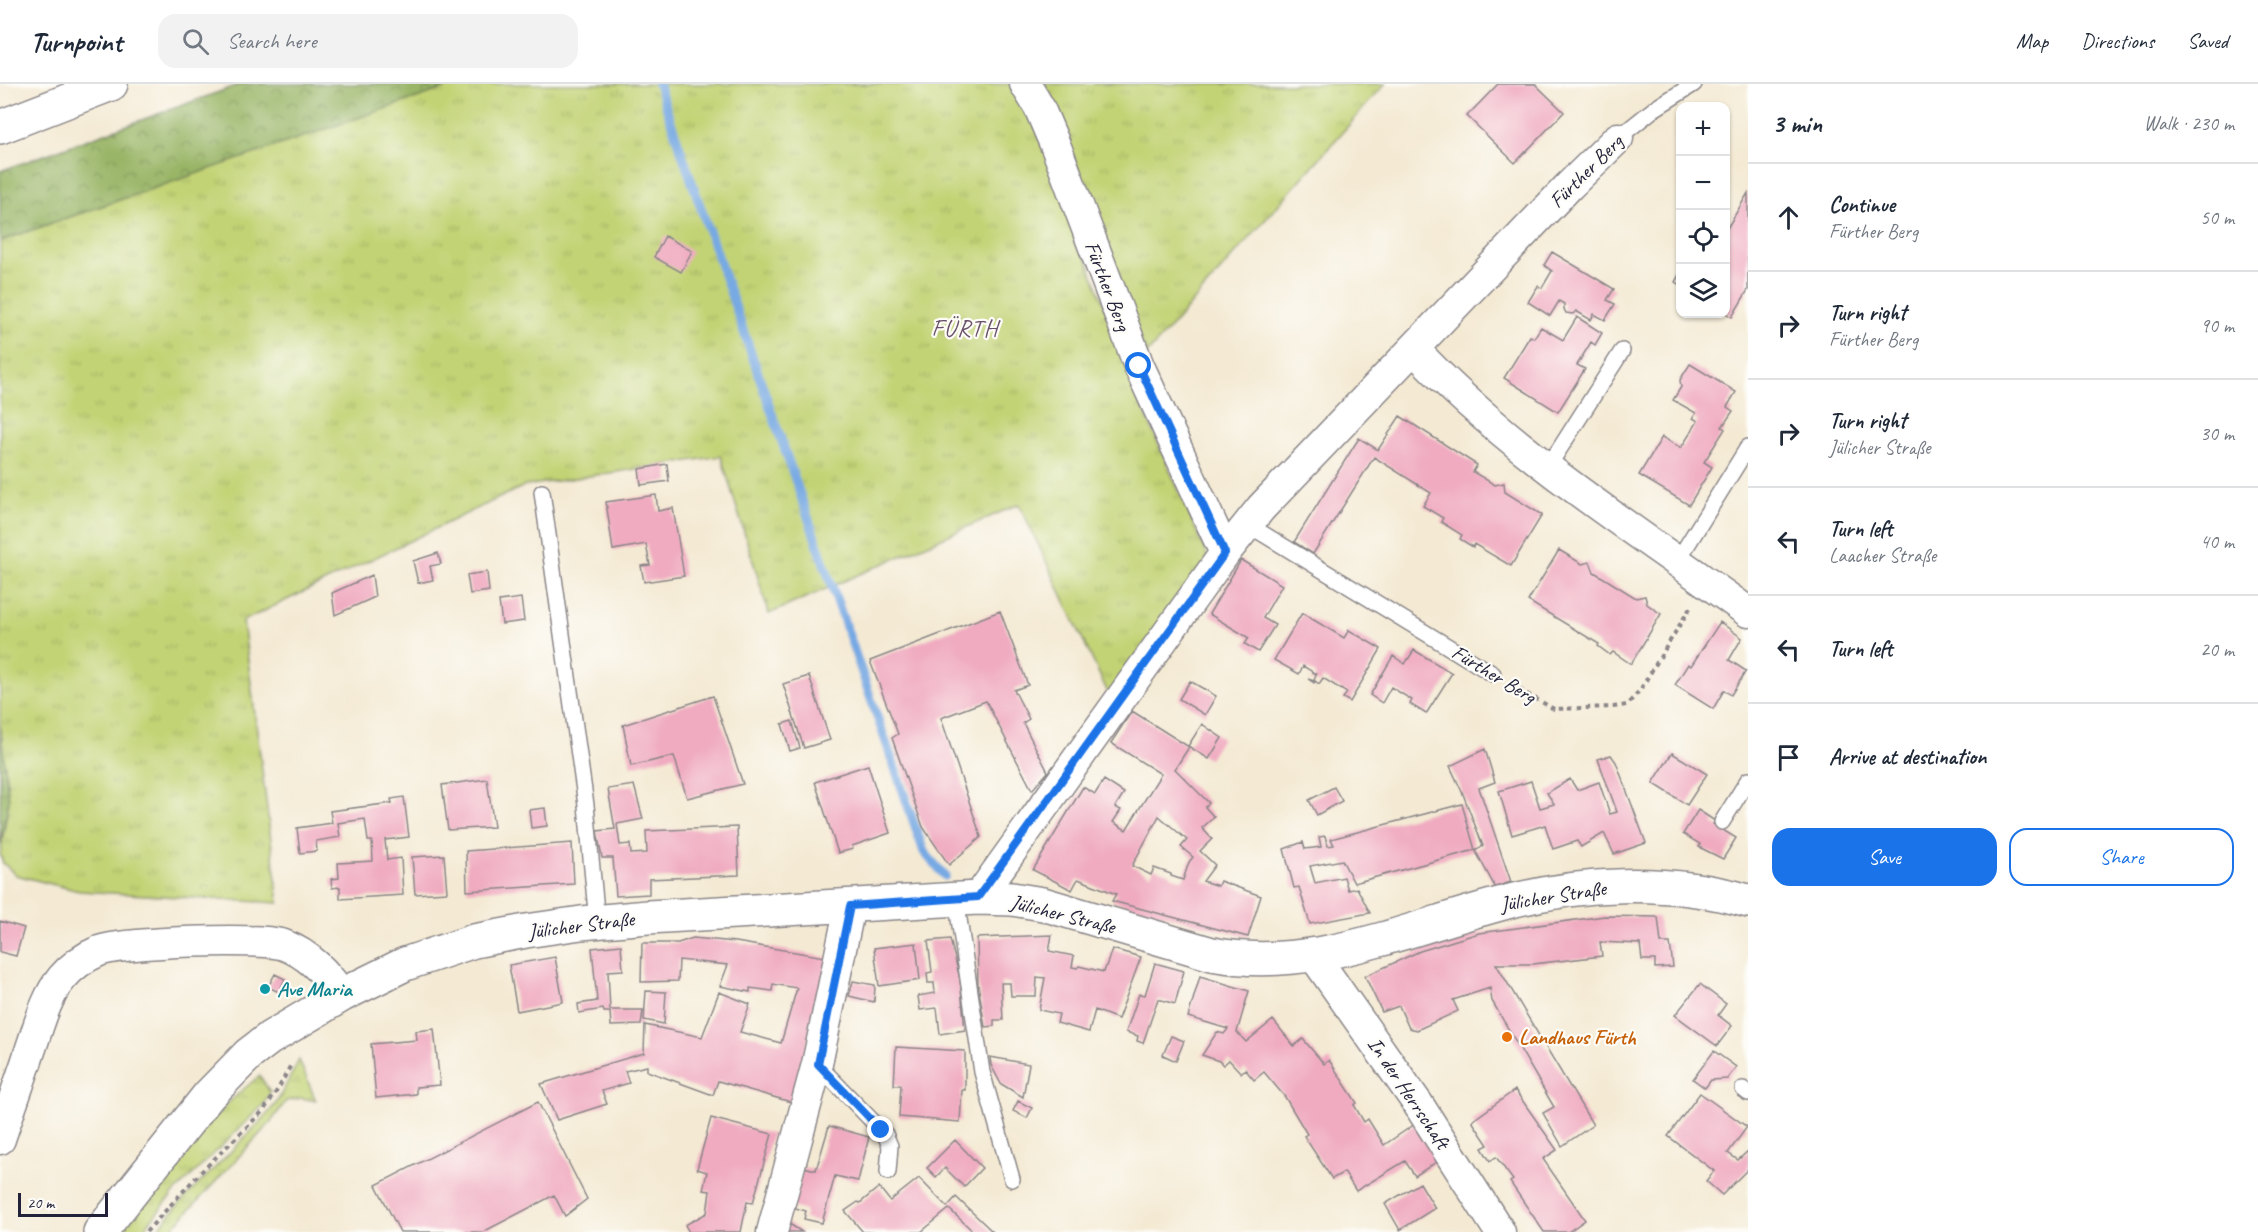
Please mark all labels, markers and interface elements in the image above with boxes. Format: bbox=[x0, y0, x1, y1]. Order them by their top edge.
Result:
search box bbox=[158, 14, 578, 68]
text: Turnpoint bbox=[30, 24, 122, 59]
icon: search bbox=[179, 25, 212, 58]
text: Search here bbox=[227, 27, 317, 55]
text: Map bbox=[2016, 28, 2048, 54]
text: Directions bbox=[2081, 28, 2154, 54]
text: Saved bbox=[2187, 28, 2228, 54]
map controls bbox=[1676, 102, 1730, 318]
button: + bbox=[1676, 102, 1730, 156]
text: 3 min bbox=[1772, 107, 1822, 140]
text: Walk · 230 m bbox=[2144, 111, 2234, 136]
street label: Fürther Berg bbox=[1544, 128, 1629, 213]
button: − bbox=[1676, 156, 1730, 210]
text: Continue bbox=[1829, 191, 1895, 219]
icon: ahead bbox=[1772, 201, 1805, 234]
text: 50 m bbox=[2200, 205, 2234, 230]
button: locate bbox=[1676, 210, 1730, 264]
text: Fürther Berg bbox=[1829, 219, 1918, 244]
street label: Fürther Berg bbox=[1079, 238, 1137, 336]
button: layers bbox=[1676, 264, 1730, 318]
text: Turn right bbox=[1829, 299, 1906, 327]
icon: right bbox=[1772, 309, 1805, 342]
district label: FÜRTH bbox=[931, 313, 1002, 343]
text: 90 m bbox=[2200, 313, 2234, 338]
text: Fürther Berg bbox=[1829, 327, 1918, 352]
route start bbox=[1125, 352, 1151, 378]
text: Turn right bbox=[1829, 407, 1906, 435]
icon: right bbox=[1772, 417, 1805, 450]
text: 30 m bbox=[2200, 421, 2234, 446]
text: Jülicher Straße bbox=[1829, 435, 1930, 460]
text: Turn left bbox=[1829, 515, 1893, 543]
icon: left bbox=[1772, 525, 1805, 558]
text: 40 m bbox=[2200, 529, 2234, 554]
text: Laacher Straße bbox=[1829, 543, 1936, 568]
icon: left bbox=[1772, 633, 1805, 666]
text: Turn left bbox=[1829, 635, 1893, 663]
text: 20 m bbox=[2200, 637, 2234, 662]
street label: Fürther Berg bbox=[1447, 639, 1542, 710]
icon: arrive bbox=[1772, 741, 1805, 774]
text: Arrive at destination bbox=[1829, 743, 1986, 771]
button: Save bbox=[1772, 828, 1997, 886]
button: Share bbox=[2009, 828, 2234, 886]
street label: Jülicher Straße bbox=[1497, 874, 1610, 917]
street label: Jülicher Straße bbox=[1007, 888, 1120, 940]
street label: Jülicher Straße bbox=[526, 905, 638, 945]
place label: Ave Maria bbox=[277, 976, 353, 1002]
marker: Ave Maria bbox=[258, 982, 272, 996]
place label: Landhaus Fürth bbox=[1519, 1024, 1637, 1050]
marker: Landhaus Fürth bbox=[1500, 1030, 1514, 1044]
street label: In der Herrschaft bbox=[1362, 1032, 1457, 1155]
route end bbox=[867, 1116, 893, 1142]
scale bar bbox=[18, 1190, 108, 1218]
text: 20 m bbox=[27, 1193, 54, 1213]

